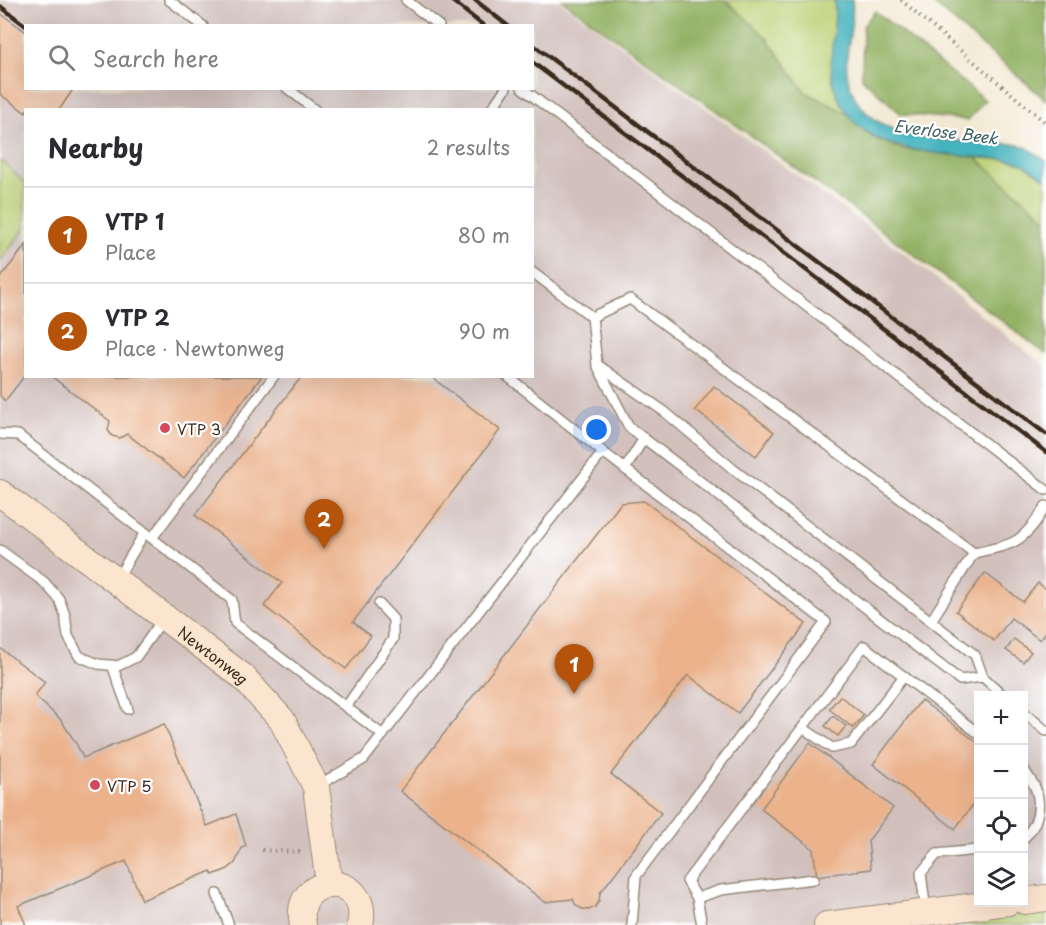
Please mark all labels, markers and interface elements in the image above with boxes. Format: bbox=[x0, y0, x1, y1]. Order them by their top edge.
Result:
search box bbox=[24, 24, 534, 90]
icon: search bbox=[45, 41, 78, 74]
text: Search here bbox=[93, 41, 219, 74]
water label: Everlose Beek bbox=[893, 113, 1001, 149]
text: Nearby bbox=[48, 128, 143, 167]
text: 2 results bbox=[427, 132, 510, 162]
text: VTP 1 bbox=[105, 204, 164, 237]
text: 1 bbox=[63, 220, 72, 250]
text: 80 m bbox=[458, 220, 510, 250]
text: Place bbox=[105, 237, 156, 267]
text: VTP 2 bbox=[105, 300, 170, 333]
text: 2 bbox=[60, 316, 75, 346]
text: 90 m bbox=[459, 316, 510, 346]
text: Place · Newtonweg bbox=[105, 333, 285, 363]
your location bbox=[582, 415, 611, 444]
place label: VTP 3 bbox=[177, 417, 221, 440]
marker: VTP 3 bbox=[158, 421, 172, 435]
pin: 2 bbox=[304, 500, 344, 549]
street label: Newtonweg bbox=[173, 620, 255, 689]
pin: 1 bbox=[554, 644, 594, 694]
map controls bbox=[974, 691, 1028, 907]
button: + bbox=[974, 691, 1028, 745]
button: − bbox=[974, 745, 1028, 799]
place label: VTP 5 bbox=[107, 774, 151, 797]
marker: VTP 5 bbox=[88, 778, 102, 792]
button: locate bbox=[974, 799, 1028, 853]
button: layers bbox=[974, 853, 1028, 907]

